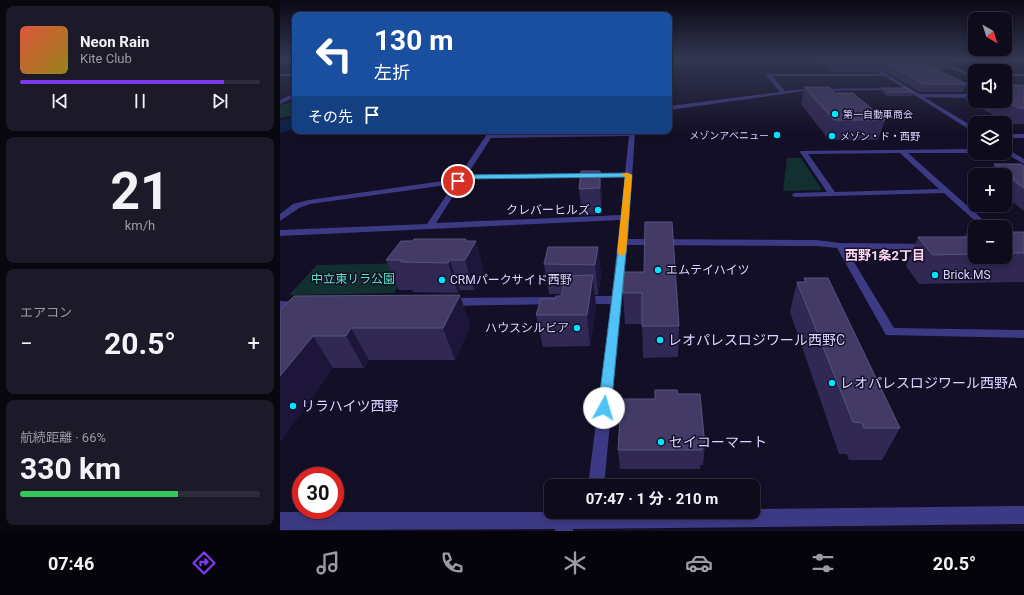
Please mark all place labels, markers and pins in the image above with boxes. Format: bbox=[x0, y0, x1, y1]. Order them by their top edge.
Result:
marker: 第一自動車商会 bbox=[830, 109, 840, 119]
place label: 第一自動車商会 bbox=[843, 109, 913, 120]
place label: メゾンアベニュー bbox=[689, 130, 769, 141]
marker: メゾンアベニュー bbox=[772, 130, 782, 140]
marker: メゾン・ド・西野 bbox=[827, 131, 837, 141]
place label: メゾン・ド・西野 bbox=[840, 131, 920, 142]
pin bbox=[441, 164, 475, 198]
place label: クレバーヒルズ bbox=[506, 203, 590, 217]
marker: クレバーヒルズ bbox=[593, 205, 603, 215]
place label: エムテイハイツ bbox=[666, 263, 750, 277]
marker: エムテイハイツ bbox=[653, 265, 663, 275]
place label: Brick.MS bbox=[943, 268, 991, 282]
marker: Brick.MS bbox=[930, 270, 940, 280]
place label: CRMパークサイド西野 bbox=[450, 273, 572, 287]
marker: CRMパークサイド西野 bbox=[437, 275, 447, 285]
place label: ハウスシルビア bbox=[485, 321, 569, 335]
marker: ハウスシルビア bbox=[572, 323, 582, 333]
place label: レオパレスロジワール西野C bbox=[668, 332, 845, 348]
marker: レオパレスロジワール西野C bbox=[655, 335, 665, 345]
place label: レオパレスロジワール西野A bbox=[840, 375, 1017, 391]
marker: レオパレスロジワール西野A bbox=[827, 378, 837, 388]
place label: リラハイツ西野 bbox=[301, 398, 399, 414]
marker: リラハイツ西野 bbox=[288, 401, 298, 411]
place label: セイコーマート bbox=[669, 434, 767, 450]
marker: セイコーマート bbox=[656, 437, 666, 447]

